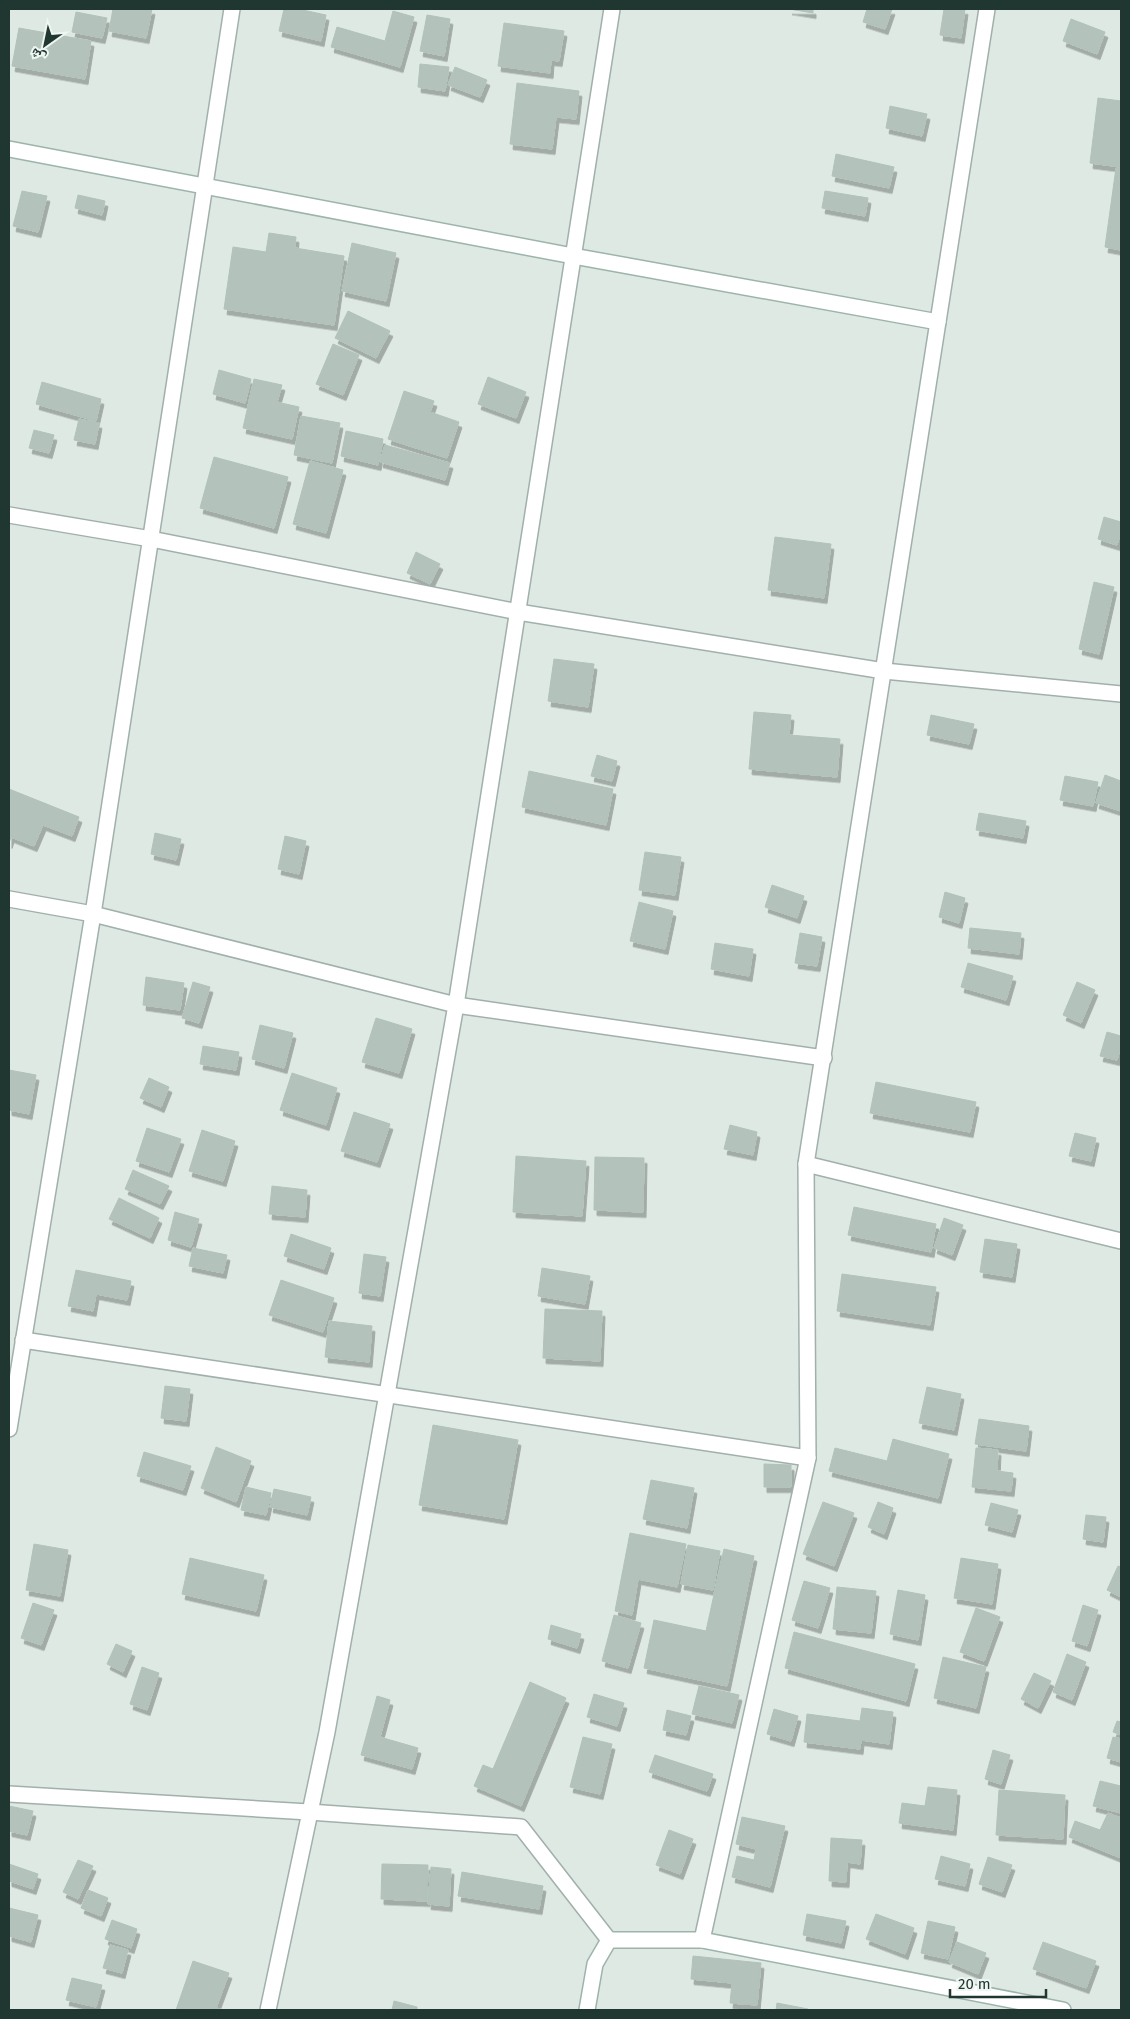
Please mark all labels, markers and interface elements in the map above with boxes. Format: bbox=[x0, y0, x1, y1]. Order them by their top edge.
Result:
north arrow bbox=[20, 20, 70, 70]
text: ش bbox=[27, 44, 49, 67]
scale bar bbox=[950, 1966, 1046, 1998]
text: 20 m bbox=[958, 1975, 991, 1993]

